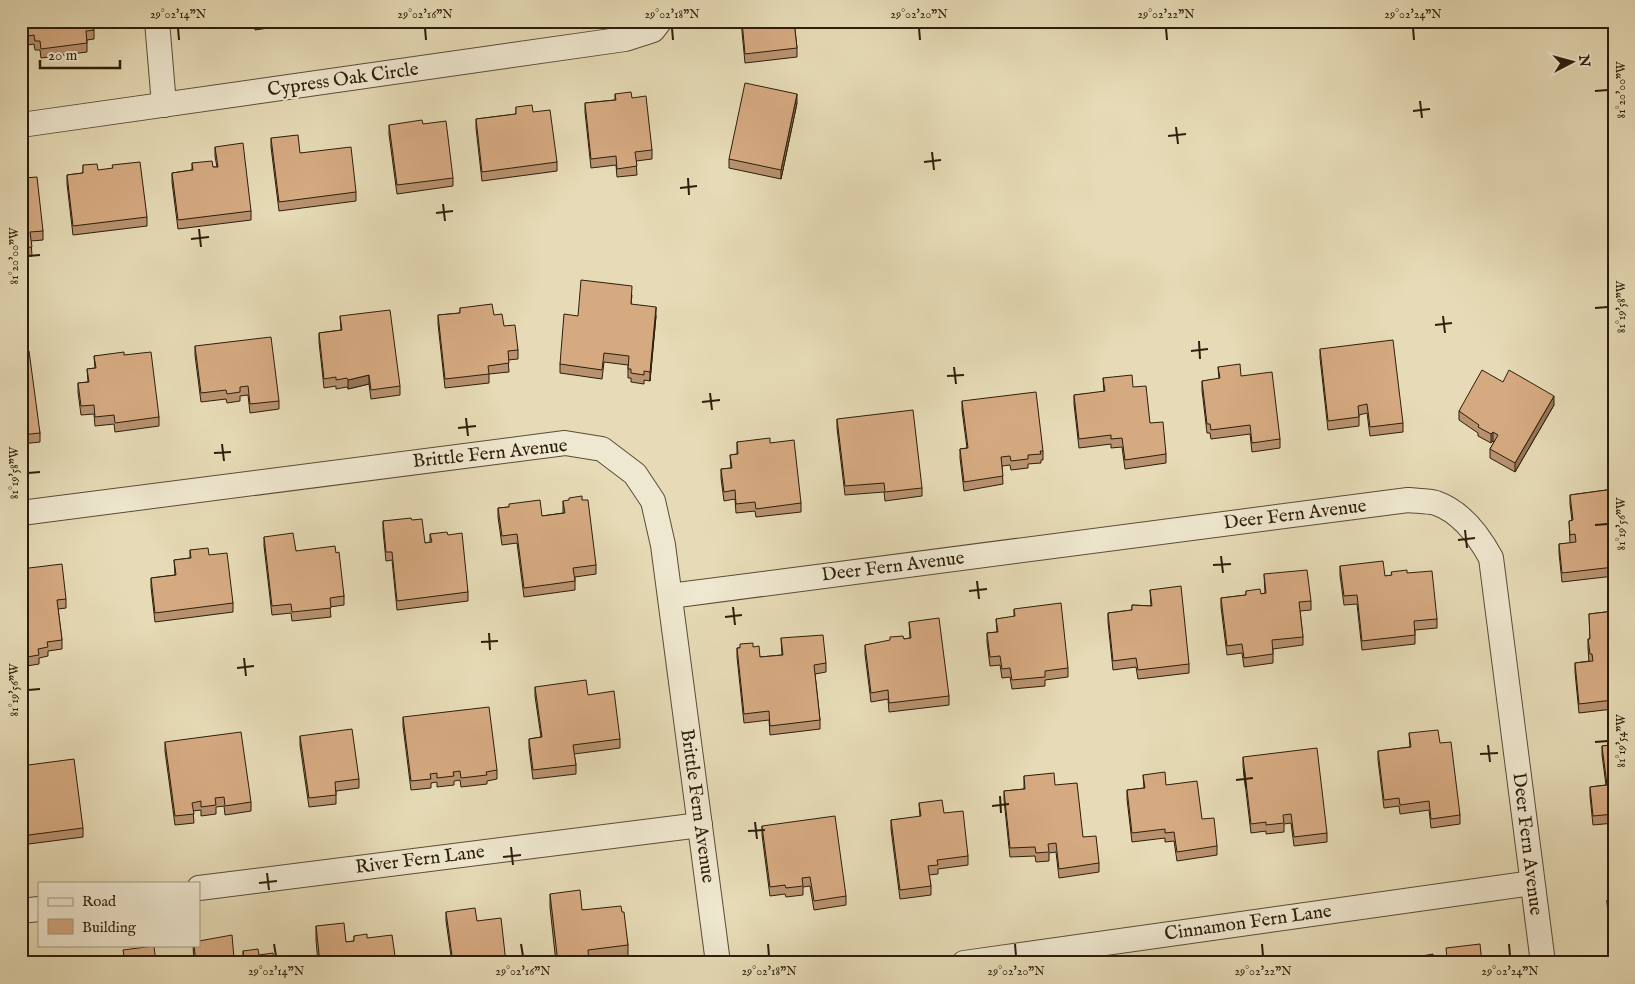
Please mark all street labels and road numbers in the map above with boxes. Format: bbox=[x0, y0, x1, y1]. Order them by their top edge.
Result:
street label: Cypress Oak Circle bbox=[266, 57, 420, 102]
street label: Brittle Fern Avenue bbox=[411, 434, 569, 474]
street label: Deer Fern Avenue bbox=[1222, 494, 1368, 536]
street label: Deer Fern Avenue bbox=[820, 546, 966, 588]
street label: Brittle Fern Avenue bbox=[674, 727, 720, 885]
street label: Deer Fern Avenue bbox=[1506, 771, 1548, 917]
street label: River Fern Lane bbox=[354, 840, 486, 880]
street label: Cinnamon Fern Lane bbox=[1163, 899, 1333, 947]

